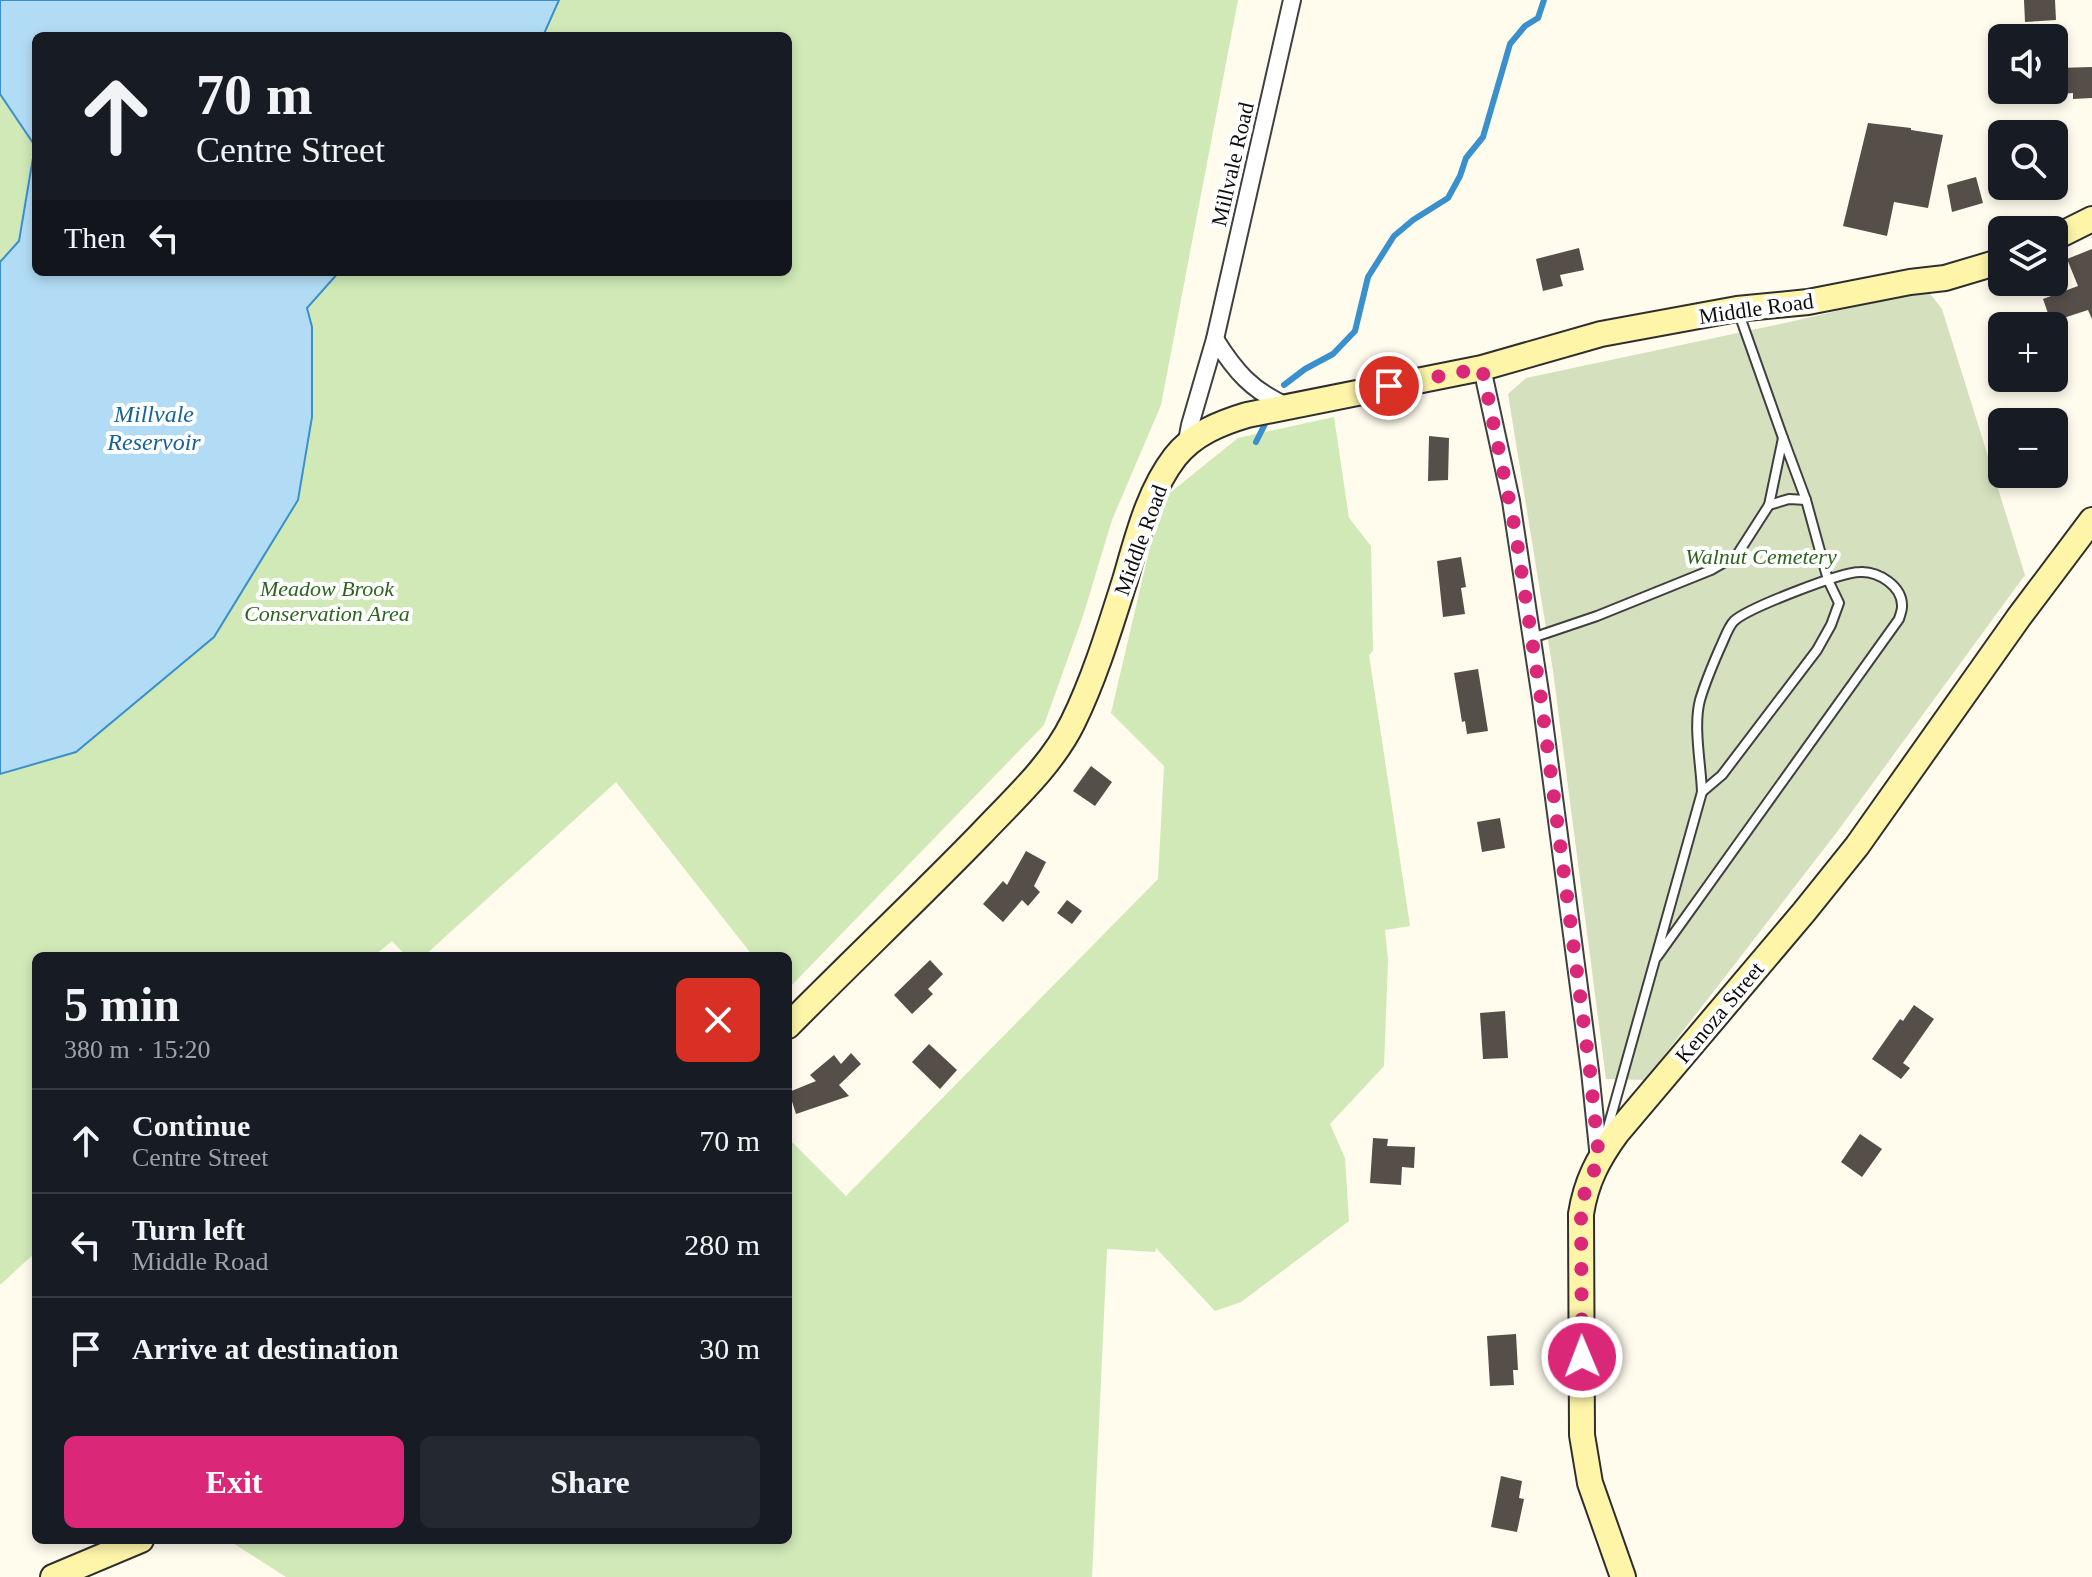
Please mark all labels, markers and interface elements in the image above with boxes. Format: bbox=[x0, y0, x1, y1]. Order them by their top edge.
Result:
map controls bbox=[1988, 24, 2068, 488]
button: sound bbox=[1988, 24, 2068, 104]
icon: ahead bbox=[64, 64, 168, 168]
text: 70 m bbox=[196, 64, 313, 126]
street label: Millvale Road bbox=[1206, 100, 1259, 229]
button: search bbox=[1988, 120, 2068, 200]
text: Centre Street bbox=[196, 130, 385, 170]
icon: left bbox=[142, 216, 186, 260]
button: layers bbox=[1988, 216, 2068, 296]
text: Then bbox=[64, 221, 126, 254]
street label: Middle Road bbox=[1697, 288, 1815, 329]
button: + bbox=[1988, 312, 2068, 392]
pin bbox=[1355, 352, 1423, 420]
icon: arrive bbox=[1367, 364, 1411, 408]
water label: Millvale Reservoir bbox=[106, 401, 201, 455]
button: − bbox=[1988, 408, 2068, 488]
street label: Middle Road bbox=[1109, 482, 1172, 599]
park label: Walnut Cemetery bbox=[1685, 544, 1837, 569]
park label: Meadow Brook Conservation Area bbox=[244, 576, 410, 626]
street label: Kenoza Street bbox=[1670, 957, 1769, 1068]
text: 5 min bbox=[64, 978, 180, 1031]
button: close bbox=[676, 978, 760, 1062]
text: 380 m · 15:20 bbox=[64, 1035, 211, 1064]
text: Continue bbox=[132, 1109, 250, 1142]
icon: ahead bbox=[64, 1119, 108, 1163]
text: 70 m bbox=[699, 1124, 760, 1157]
text: Centre Street bbox=[132, 1143, 268, 1172]
text: Turn left bbox=[132, 1213, 245, 1246]
icon: left bbox=[64, 1223, 108, 1267]
text: 280 m bbox=[684, 1228, 760, 1261]
text: Middle Road bbox=[132, 1247, 269, 1276]
position arrow bbox=[1540, 1315, 1624, 1399]
icon: arrive bbox=[64, 1327, 108, 1371]
text: Arrive at destination bbox=[132, 1332, 399, 1365]
text: 30 m bbox=[699, 1332, 760, 1365]
button: Exit bbox=[64, 1436, 404, 1528]
button: Share bbox=[420, 1436, 760, 1528]

